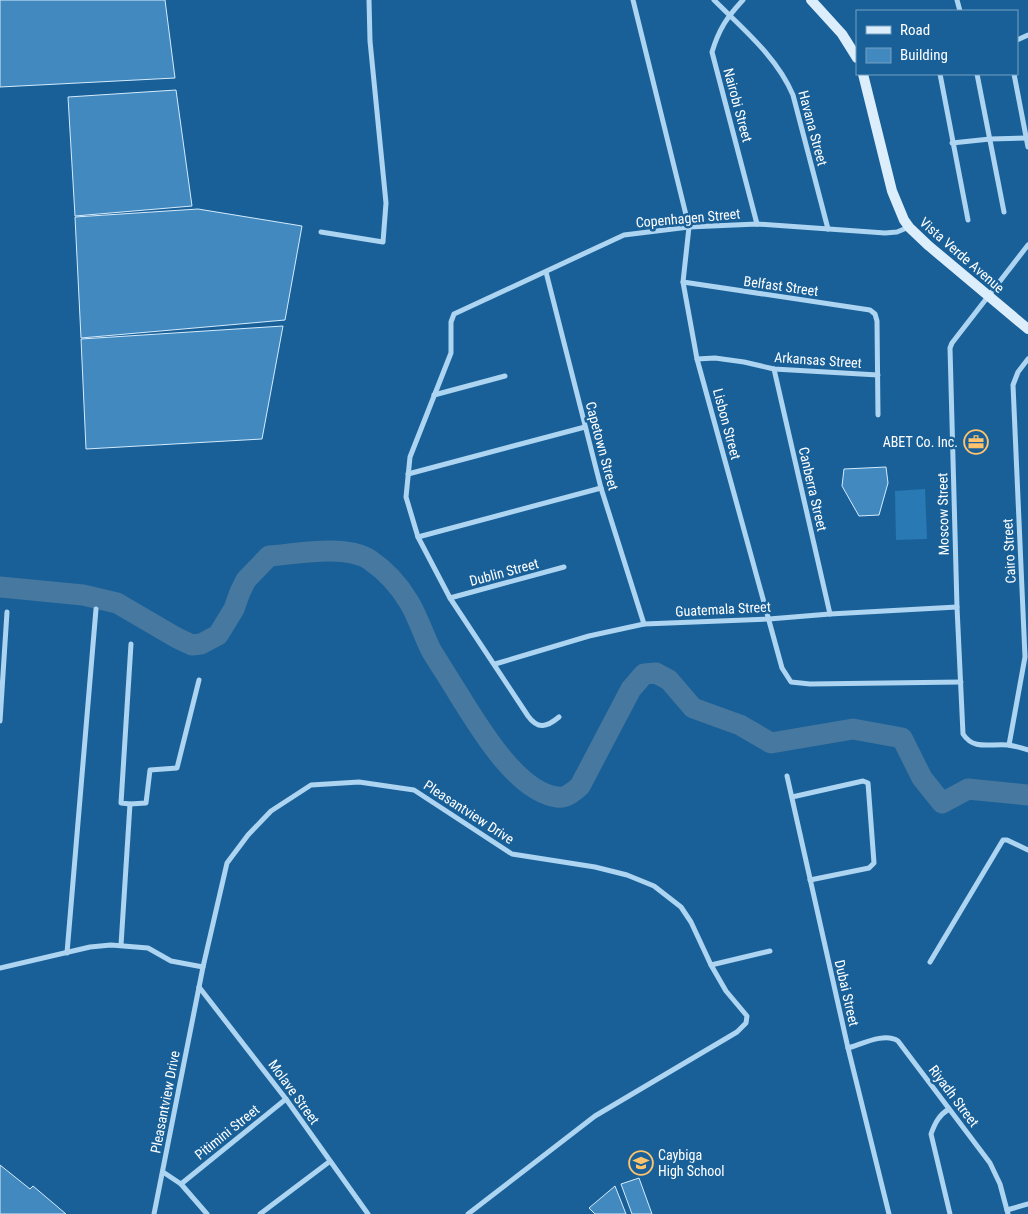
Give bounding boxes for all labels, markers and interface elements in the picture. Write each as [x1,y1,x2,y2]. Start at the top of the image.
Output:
legend [856,10,1018,75]
text: Road [900,21,930,39]
text: Building [900,46,948,64]
street label: Nairobi Street [720,66,756,144]
street label: Havana Street [795,89,831,167]
street label: Copenhagen Street [635,205,741,231]
street label: Vista Verde Avenue [916,214,1008,296]
street label: Belfast Street [743,273,819,299]
street label: Arkansas Street [774,349,862,371]
street label: Lisbon Street [710,387,744,461]
street label: Capetown Street [582,400,622,492]
office icon: ABET Co. Inc. [963,429,989,455]
place label: ABET Co. Inc. [883,434,958,450]
street label: Canberra Street [796,445,830,533]
street label: Moscow Street [934,473,952,555]
street label: Cairo Street [999,518,1019,584]
street label: Dublin Street [468,555,540,589]
street label: Guatemala Street [675,599,771,619]
street label: Pleasantview Drive [421,777,517,847]
street label: Dubai Street [832,958,862,1028]
street label: Pleasantview Drive [147,1049,183,1155]
street label: Molave Street [265,1057,323,1127]
street label: Riyadh Street [926,1062,982,1130]
street label: Pitimini Street [192,1101,262,1163]
place label: Caybiga High School [658,1147,725,1179]
school or university icon: Caybiga High School [628,1150,654,1176]

